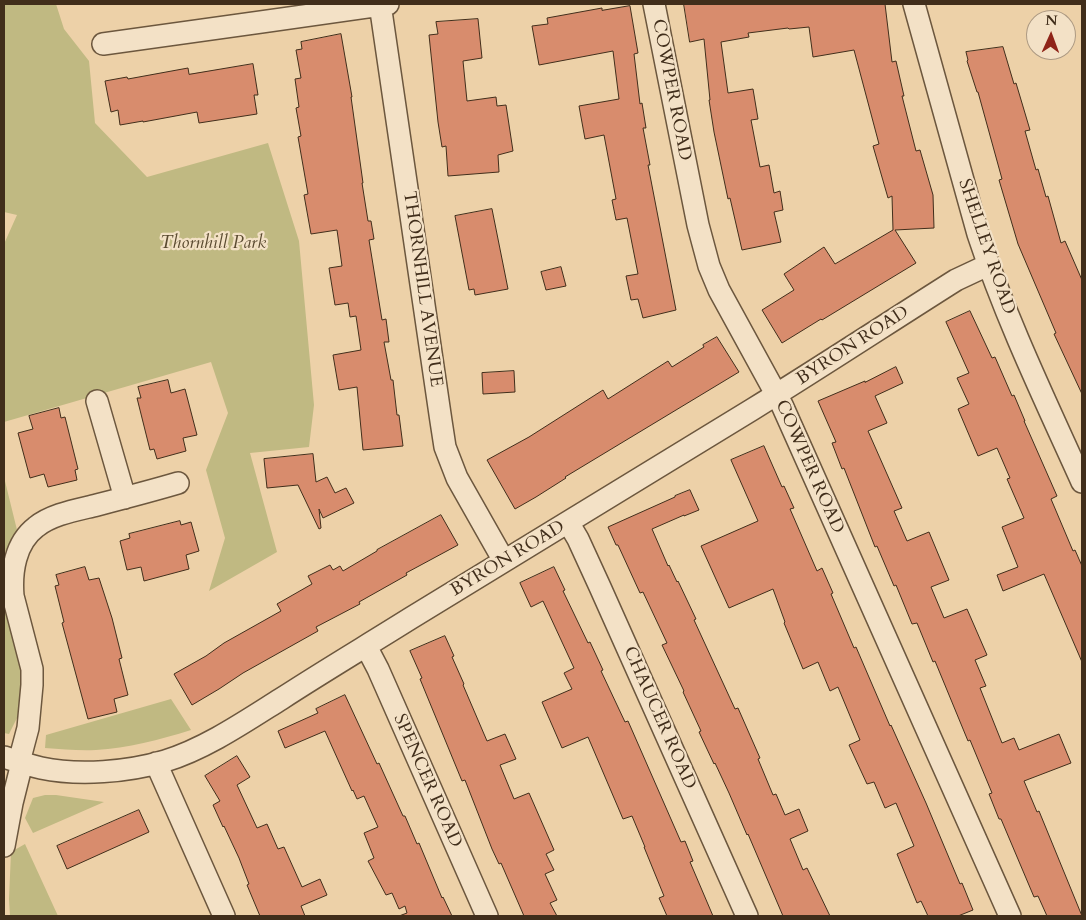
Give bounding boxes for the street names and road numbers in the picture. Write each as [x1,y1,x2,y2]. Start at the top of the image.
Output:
street label: COWPER ROAD [647,17,695,163]
street label: SHELLEY ROAD [953,176,1019,318]
street label: THORNHILL AVENUE [398,190,446,388]
street label: BYRON ROAD [793,302,913,390]
street label: COWPER ROAD [770,397,848,537]
street label: BYRON ROAD [447,516,569,602]
street label: CHAUCER ROAD [618,643,700,793]
street label: SPENCER ROAD [388,711,466,851]

